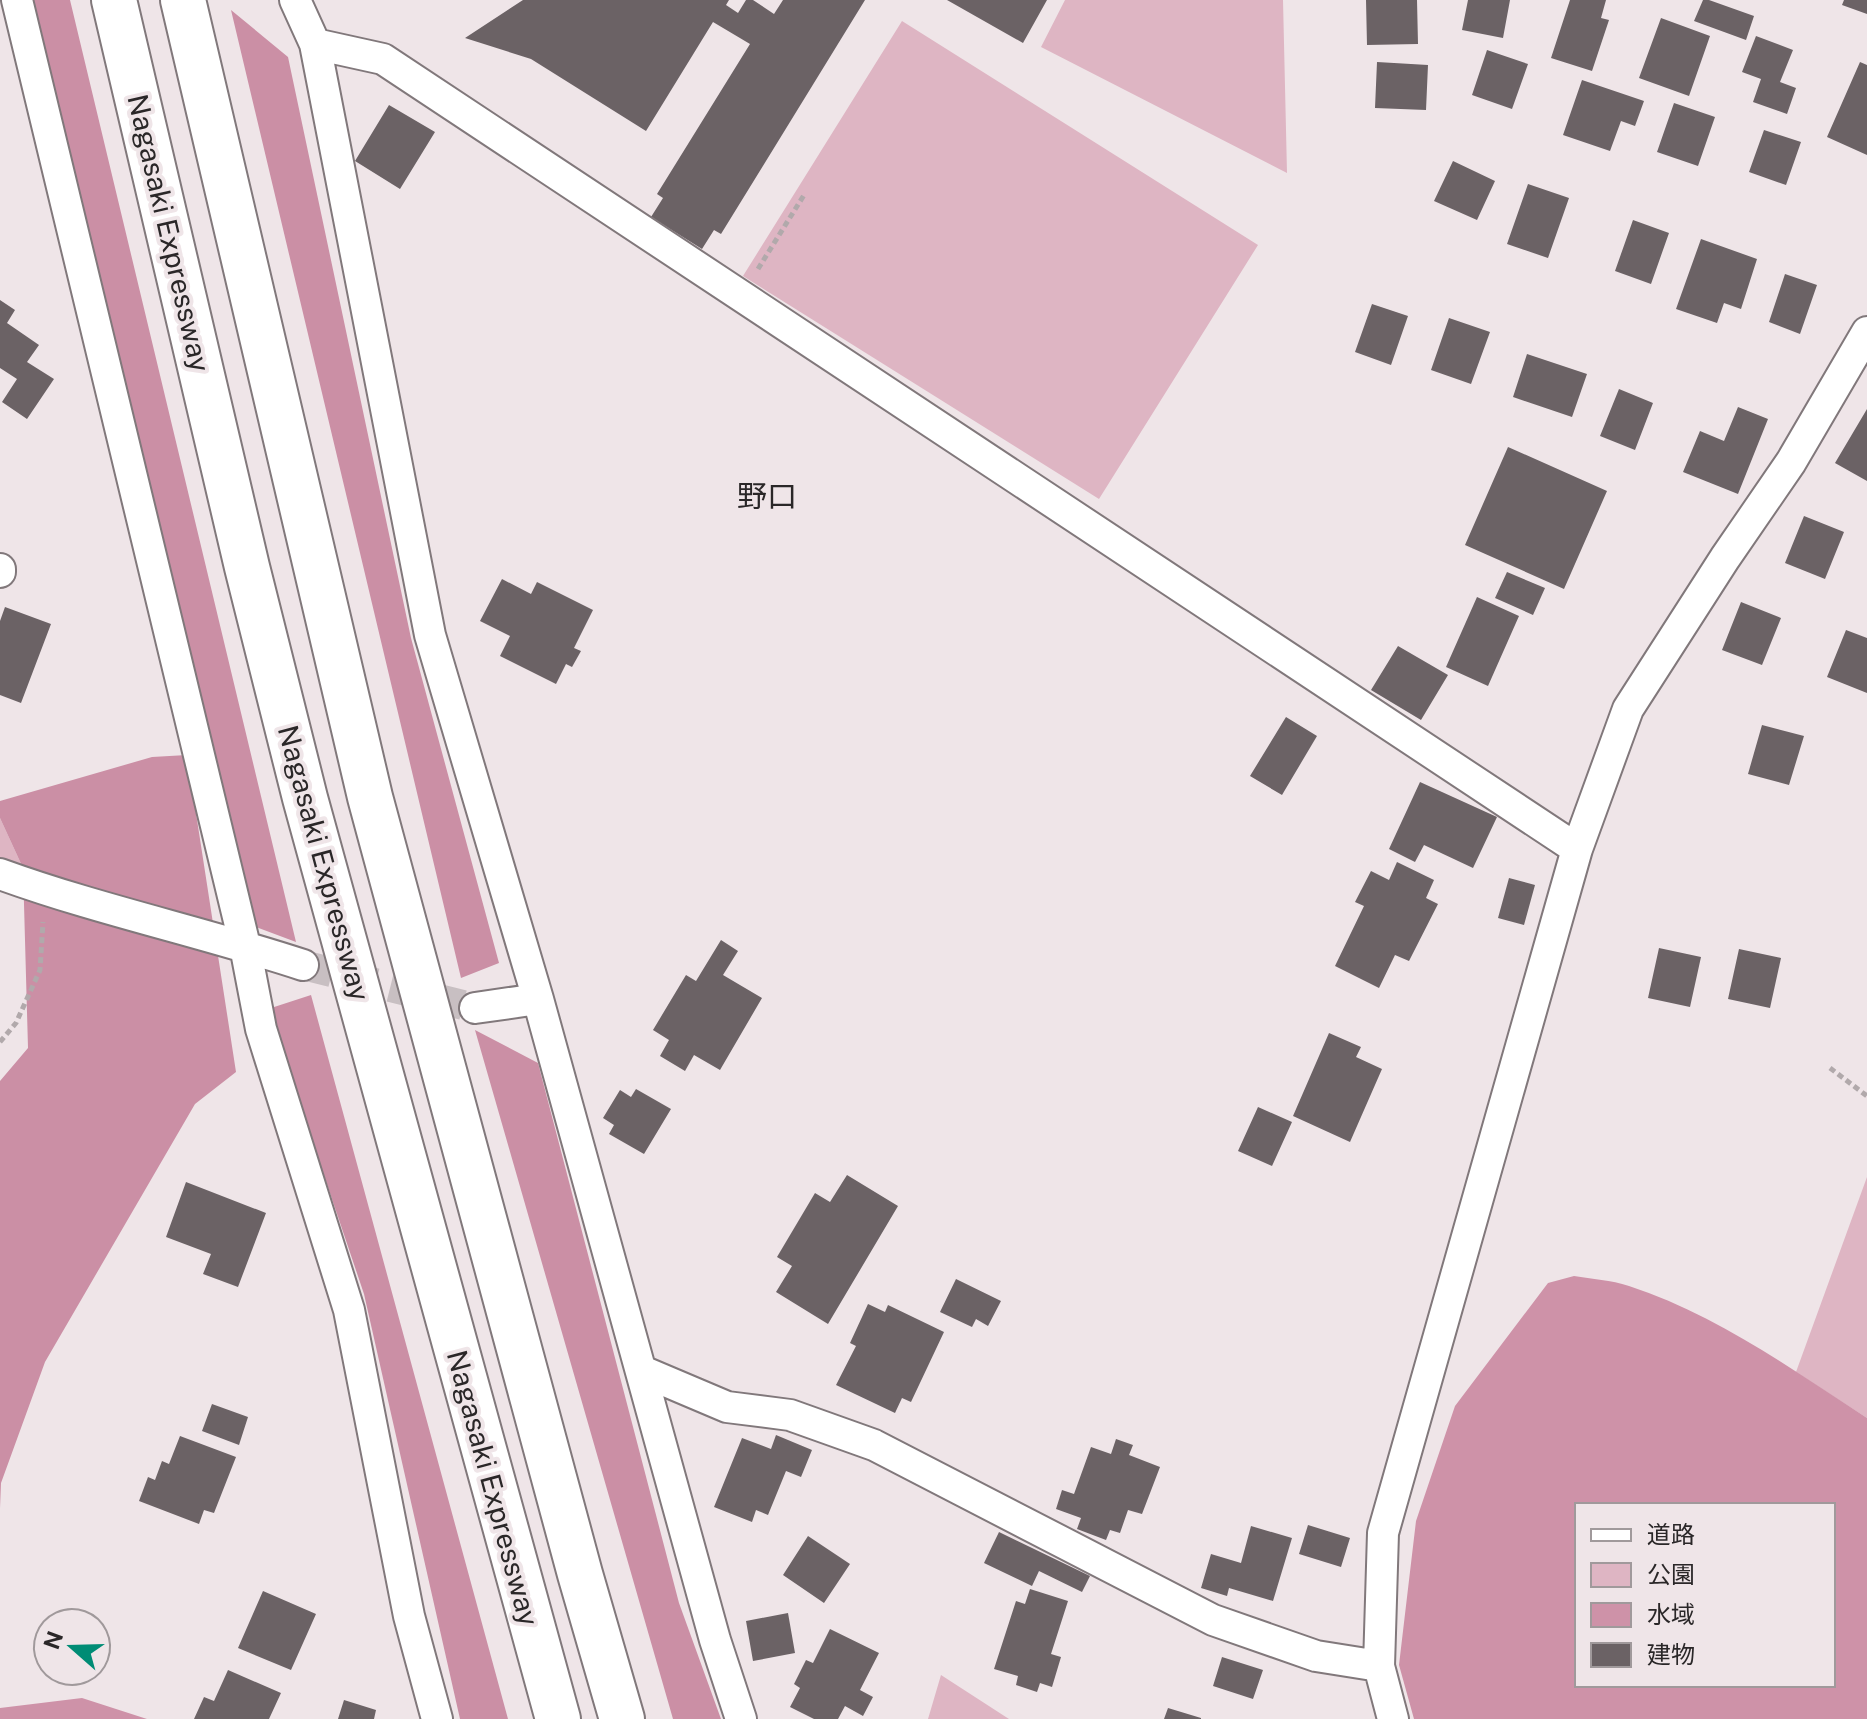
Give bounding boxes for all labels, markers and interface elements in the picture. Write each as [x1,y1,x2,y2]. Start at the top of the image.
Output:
street label: Nagasaki Expressway [121,91,217,375]
district label: 野口 [737,478,797,514]
street label: Nagasaki Expressway [272,722,377,1004]
street label: Nagasaki Expressway [441,1347,546,1629]
legend [1575,1503,1835,1687]
text: 道路 [1647,1520,1695,1548]
text: 公園 [1647,1560,1695,1588]
text: 水域 [1647,1600,1695,1628]
north arrow [32,1607,112,1687]
text: N [38,1628,68,1653]
text: 建物 [1647,1640,1695,1668]

